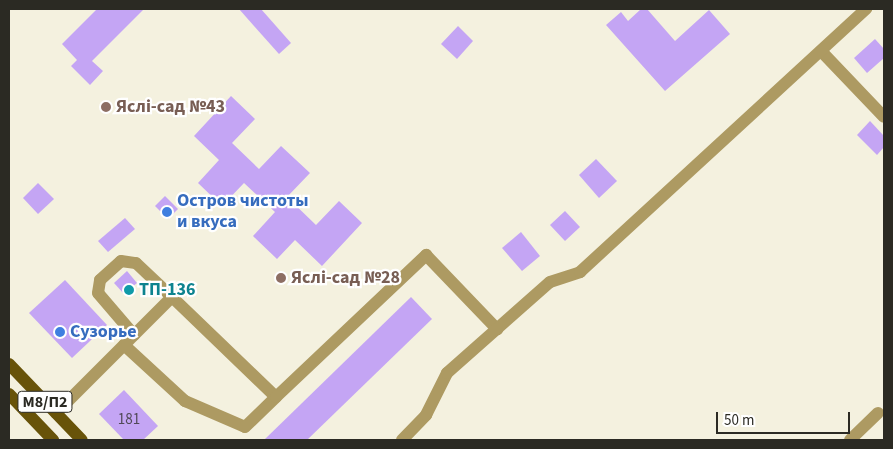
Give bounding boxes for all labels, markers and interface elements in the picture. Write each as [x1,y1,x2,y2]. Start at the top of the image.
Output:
place label: Яслі-сад №43 [116,96,225,118]
marker: Яслі-сад №43 [100,101,112,113]
place label: Остров чистоты и вкуса [177,191,309,233]
marker: Остров чистоты и вкуса [161,206,173,218]
place label: Яслі-сад №28 [291,267,400,289]
marker: Яслі-сад №28 [275,272,287,284]
place label: ТП-136 [139,279,195,301]
marker: ТП-136 [123,284,135,296]
place label: Сузорье [70,321,137,343]
marker: Сузорье [54,326,66,338]
road number: М8/П2 [16,388,74,416]
scale bar [718,402,852,434]
text: 50 m [724,410,754,431]
house number: 181 [118,411,140,429]

